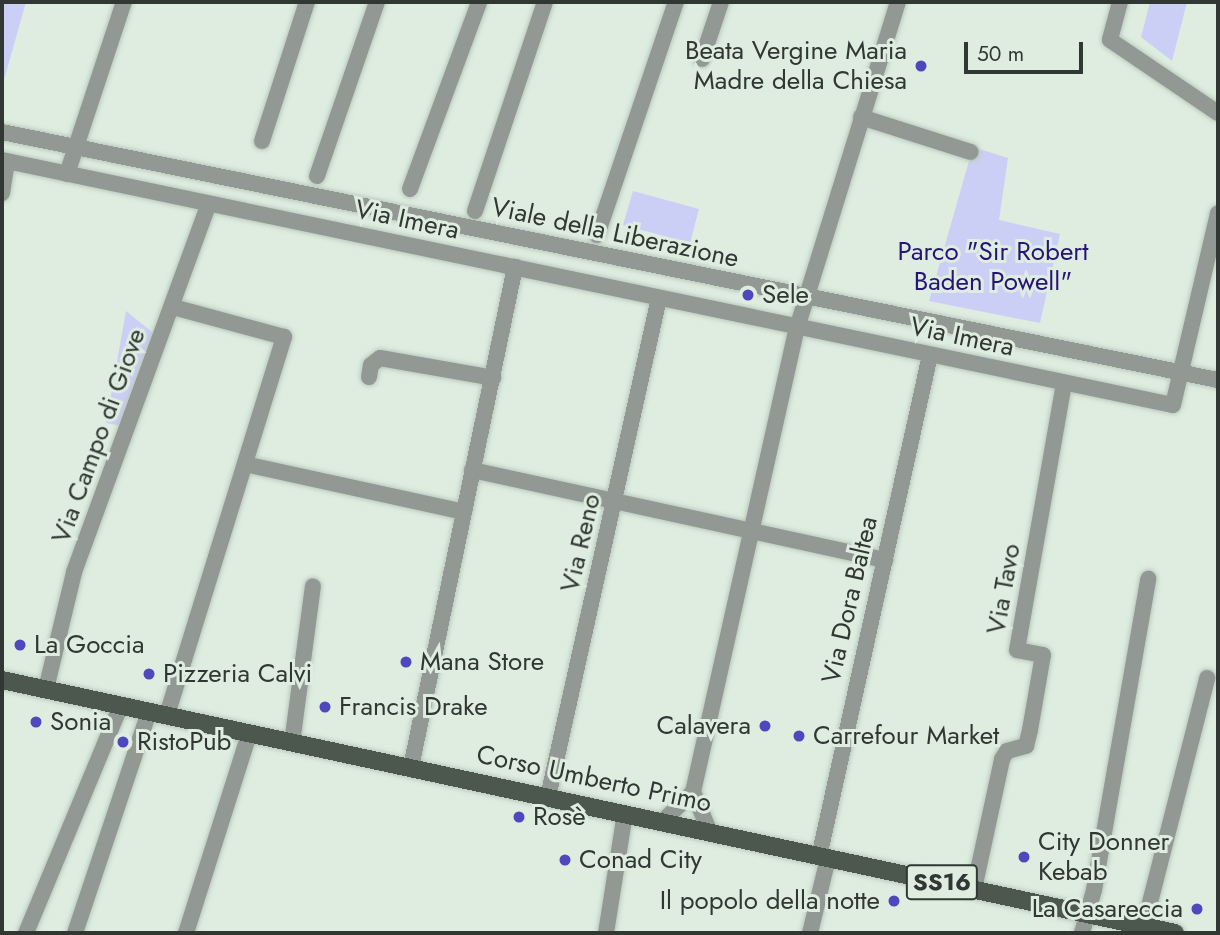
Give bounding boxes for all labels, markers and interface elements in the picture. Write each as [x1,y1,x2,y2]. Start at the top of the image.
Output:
scale bar [968,28,1087,72]
place label: Beata Vergine Maria Madre della Chiesa [685,35,907,96]
text: 50 m [977,39,1024,69]
marker: Beata Vergine Maria Madre della Chiesa [913,58,929,74]
street label: Viale della Liberazione [488,192,742,274]
street label: Via Imera [352,194,462,246]
park label: Parco "Sir Robert Baden Powell" [898,236,1088,298]
place label: Sele [762,279,809,311]
marker: Sele [740,287,756,303]
street label: Via Imera [907,311,1017,363]
street label: Via Campo di Giove [46,324,152,548]
street label: Via Reno [555,491,607,595]
street label: Via Dora Baltea [816,513,884,687]
street label: Via Tavo [981,541,1027,637]
place label: La Goccia [34,629,144,661]
marker: La Goccia [12,637,28,653]
place label: Mana Store [420,646,544,678]
marker: Mana Store [398,654,414,670]
place label: Pizzeria Calvi [163,658,312,690]
marker: Pizzeria Calvi [141,666,157,682]
place label: Francis Drake [339,691,488,723]
marker: Francis Drake [317,699,333,715]
place label: Sonia [50,706,111,738]
place label: Calavera [656,710,751,742]
marker: Sonia [28,714,44,730]
marker: Calavera [757,718,773,734]
place label: Carrefour Market [813,720,999,752]
place label: RistoPub [137,726,231,758]
marker: Carrefour Market [791,728,807,744]
marker: RistoPub [115,734,131,750]
street label: Corso Umberto Primo [474,739,714,819]
place label: Rosè [533,801,586,833]
marker: Rosè [511,809,527,825]
place label: City Donner Kebab [1038,826,1170,888]
place label: Conad City [579,844,702,876]
marker: City Donner Kebab [1016,849,1032,865]
marker: Conad City [557,852,573,868]
road number: SS16 [905,862,979,902]
place label: Il popolo della notte [660,885,880,917]
marker: Il popolo della notte [886,893,902,909]
place label: La Casareccia [1032,893,1183,925]
marker: La Casareccia [1189,901,1205,917]

